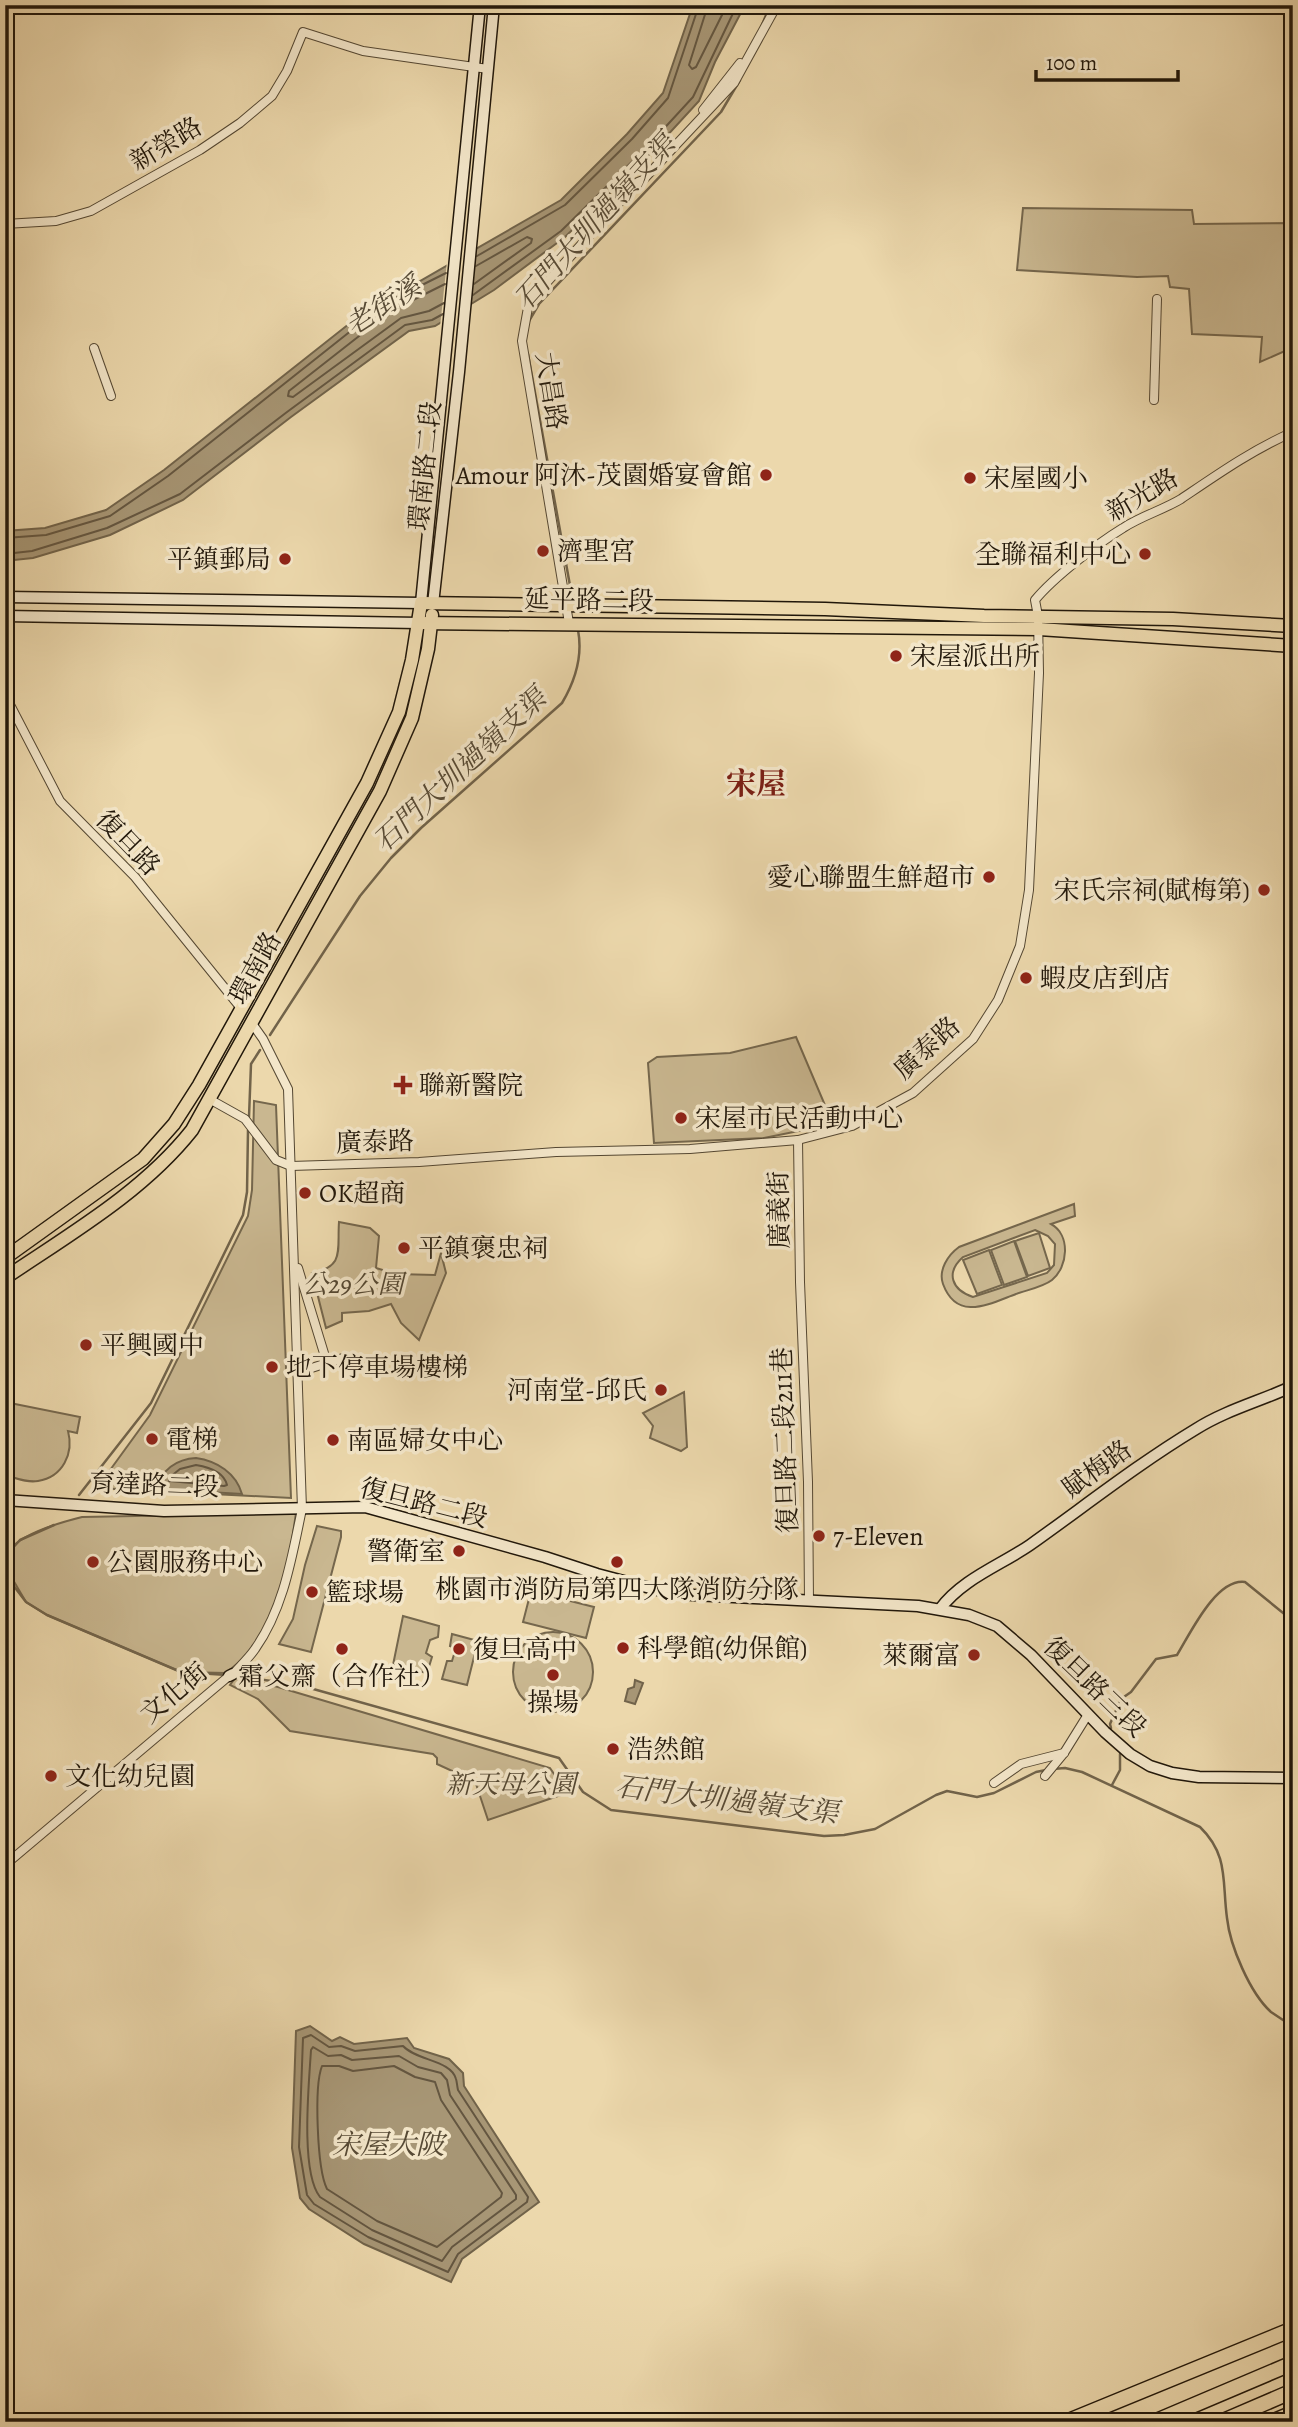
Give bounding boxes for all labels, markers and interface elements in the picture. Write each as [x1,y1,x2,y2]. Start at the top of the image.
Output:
scale bar [1036,38,1177,82]
text: 100 m [1046,49,1097,77]
street label: 新榮路 [124,109,208,179]
water label: 石門大圳過嶺支渠 [506,123,687,318]
water label: 老街溪 [337,266,431,345]
street label: 大昌路 [528,350,574,432]
street label: 環南路二段 [401,400,449,532]
place label: Amour 阿沐-茂園婚宴會館 [455,458,752,493]
street label: 新光路 [1099,460,1185,530]
place label: 宋屋國小 [984,461,1088,496]
marker: Amour 阿沐-茂園婚宴會館 [758,467,774,483]
marker: 宋屋國小 [962,470,978,486]
place label: 濟聖宮 [557,534,635,569]
place label: 全聯福利中心 [975,537,1131,572]
place label: 平鎮郵局 [167,542,271,577]
marker: 濟聖宮 [535,543,551,559]
marker: 全聯福利中心 [1137,546,1153,562]
marker: 平鎮郵局 [277,551,293,567]
street label: 延平路二段 [524,581,654,619]
place label: 宋屋派出所 [910,639,1040,674]
marker: 宋屋派出所 [888,648,904,664]
water label: 石門大圳過嶺支渠 [365,677,558,860]
district label: 宋屋 [726,764,786,804]
street label: 復旦路 [88,803,168,883]
place label: 愛心聯盟生鮮超市 [767,860,975,895]
marker: 愛心聯盟生鮮超市 [981,869,997,885]
place label: 宋氏宗祠(賦梅第) [1054,873,1250,908]
marker: 宋氏宗祠(賦梅第) [1256,882,1272,898]
street label: 環南路 [221,925,289,1011]
place label: 蝦皮店到店 [1040,961,1170,996]
marker: 蝦皮店到店 [1018,970,1034,986]
street label: 廣泰路 [886,1009,968,1087]
place label: 聯新醫院 [419,1068,523,1103]
marker: 聯新醫院 [393,1075,413,1095]
place label: 宋屋市民活動中心 [695,1101,903,1136]
marker: 宋屋市民活動中心 [673,1110,689,1126]
street label: 廣泰路 [335,1123,415,1161]
street label: 廣義街 [761,1171,797,1249]
place label: OK超商 [319,1176,405,1211]
marker: OK超商 [297,1185,313,1201]
place label: 平鎮褒忠祠 [418,1231,548,1266]
marker: 平鎮褒忠祠 [396,1240,412,1256]
park label: 公29公園 [302,1267,408,1302]
place label: 平興國中 [100,1328,204,1363]
marker: 平興國中 [78,1337,94,1353]
street label: 復旦路二段211巷 [764,1346,806,1534]
place label: 地下停車場樓梯 [286,1350,468,1385]
marker: 地下停車場樓梯 [264,1359,280,1375]
place label: 河南堂-邱氏 [507,1373,647,1408]
marker: 河南堂-邱氏 [653,1382,669,1398]
place label: 電梯 [166,1422,218,1457]
place label: 南區婦女中心 [347,1423,503,1458]
marker: 電梯 [144,1431,160,1447]
marker: 南區婦女中心 [325,1432,341,1448]
street label: 賦梅路 [1055,1432,1139,1506]
street label: 育達路二段 [88,1465,220,1505]
street label: 復旦路二段 [357,1470,491,1536]
place label: 7-Eleven [833,1519,923,1554]
marker: 7-Eleven [811,1528,827,1544]
place label: 警衛室 [367,1534,445,1569]
marker: 警衛室 [451,1543,467,1559]
place label: 公園服務中心 [107,1545,263,1580]
marker: 公園服務中心 [85,1554,101,1570]
marker: 桃園市消防局第四大隊消防分隊 [609,1554,625,1570]
place label: 桃園市消防局第四大隊消防分隊 [435,1572,799,1607]
place label: 籃球場 [326,1575,404,1610]
marker: 籃球場 [304,1584,320,1600]
street label: 復旦路三段 [1036,1629,1154,1745]
place label: 科學館(幼保館) [637,1631,807,1666]
place label: 復旦高中 [473,1632,577,1667]
place label: 萊爾富 [882,1638,960,1673]
marker: 科學館(幼保館) [615,1640,631,1656]
marker: 霜父齋（合作社） [334,1641,350,1657]
marker: 復旦高中 [451,1641,467,1657]
marker: 萊爾富 [966,1647,982,1663]
street label: 文化街 [133,1655,215,1731]
place label: 霜父齋（合作社） [238,1659,446,1694]
marker: 操場 [545,1667,561,1683]
place label: 操場 [527,1685,579,1720]
place label: 浩然館 [627,1732,705,1767]
marker: 浩然館 [605,1741,621,1757]
place label: 文化幼兒園 [65,1759,195,1794]
park label: 新天母公園 [446,1767,580,1802]
water label: 石門大圳過嶺支渠 [614,1767,844,1833]
marker: 文化幼兒園 [43,1768,59,1784]
water label: 宋屋大陂 [332,2126,448,2164]

